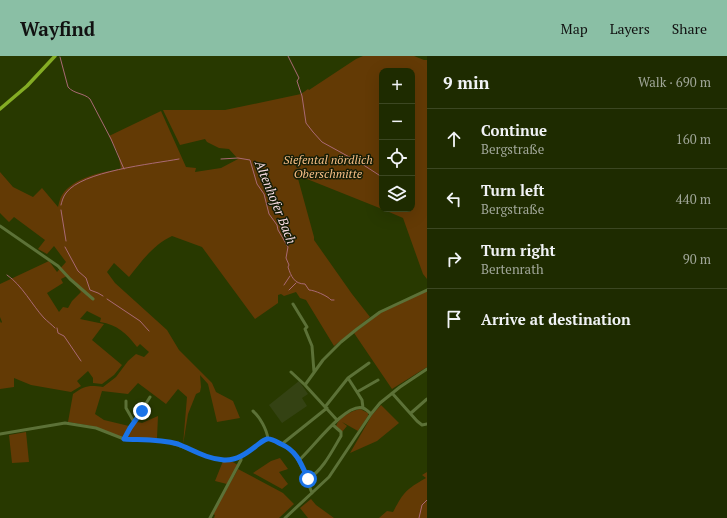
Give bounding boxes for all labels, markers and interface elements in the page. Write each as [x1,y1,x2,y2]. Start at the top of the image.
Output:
text: Wayfind [20,16,95,41]
text: Map [561,19,588,38]
text: Layers [610,19,650,38]
text: Share [672,19,707,38]
map controls [379,68,415,212]
button: + [379,68,415,104]
text: 9 min [443,71,490,94]
text: Walk · 690 m [638,73,711,91]
button: − [379,104,415,140]
text: Continue [481,120,547,140]
icon: ahead [443,128,465,150]
text: 160 m [676,130,711,148]
button: locate [379,140,415,176]
text: Bergstraße [481,140,544,158]
park label: Siefental nördlich Oberschmitte [283,152,373,181]
water label: Altenhofer Bach [251,156,301,247]
button: layers [379,176,415,212]
text: Turn left [481,180,545,200]
icon: left [443,188,465,210]
text: 440 m [676,190,711,208]
text: Bergstraße [481,200,544,218]
text: Turn right [481,240,556,260]
icon: right [443,248,465,270]
text: 90 m [683,250,711,268]
text: Bertenrath [481,260,544,278]
icon: arrive [443,308,465,330]
text: Arrive at destination [481,309,631,329]
route end [133,402,151,420]
route start [299,470,317,488]

